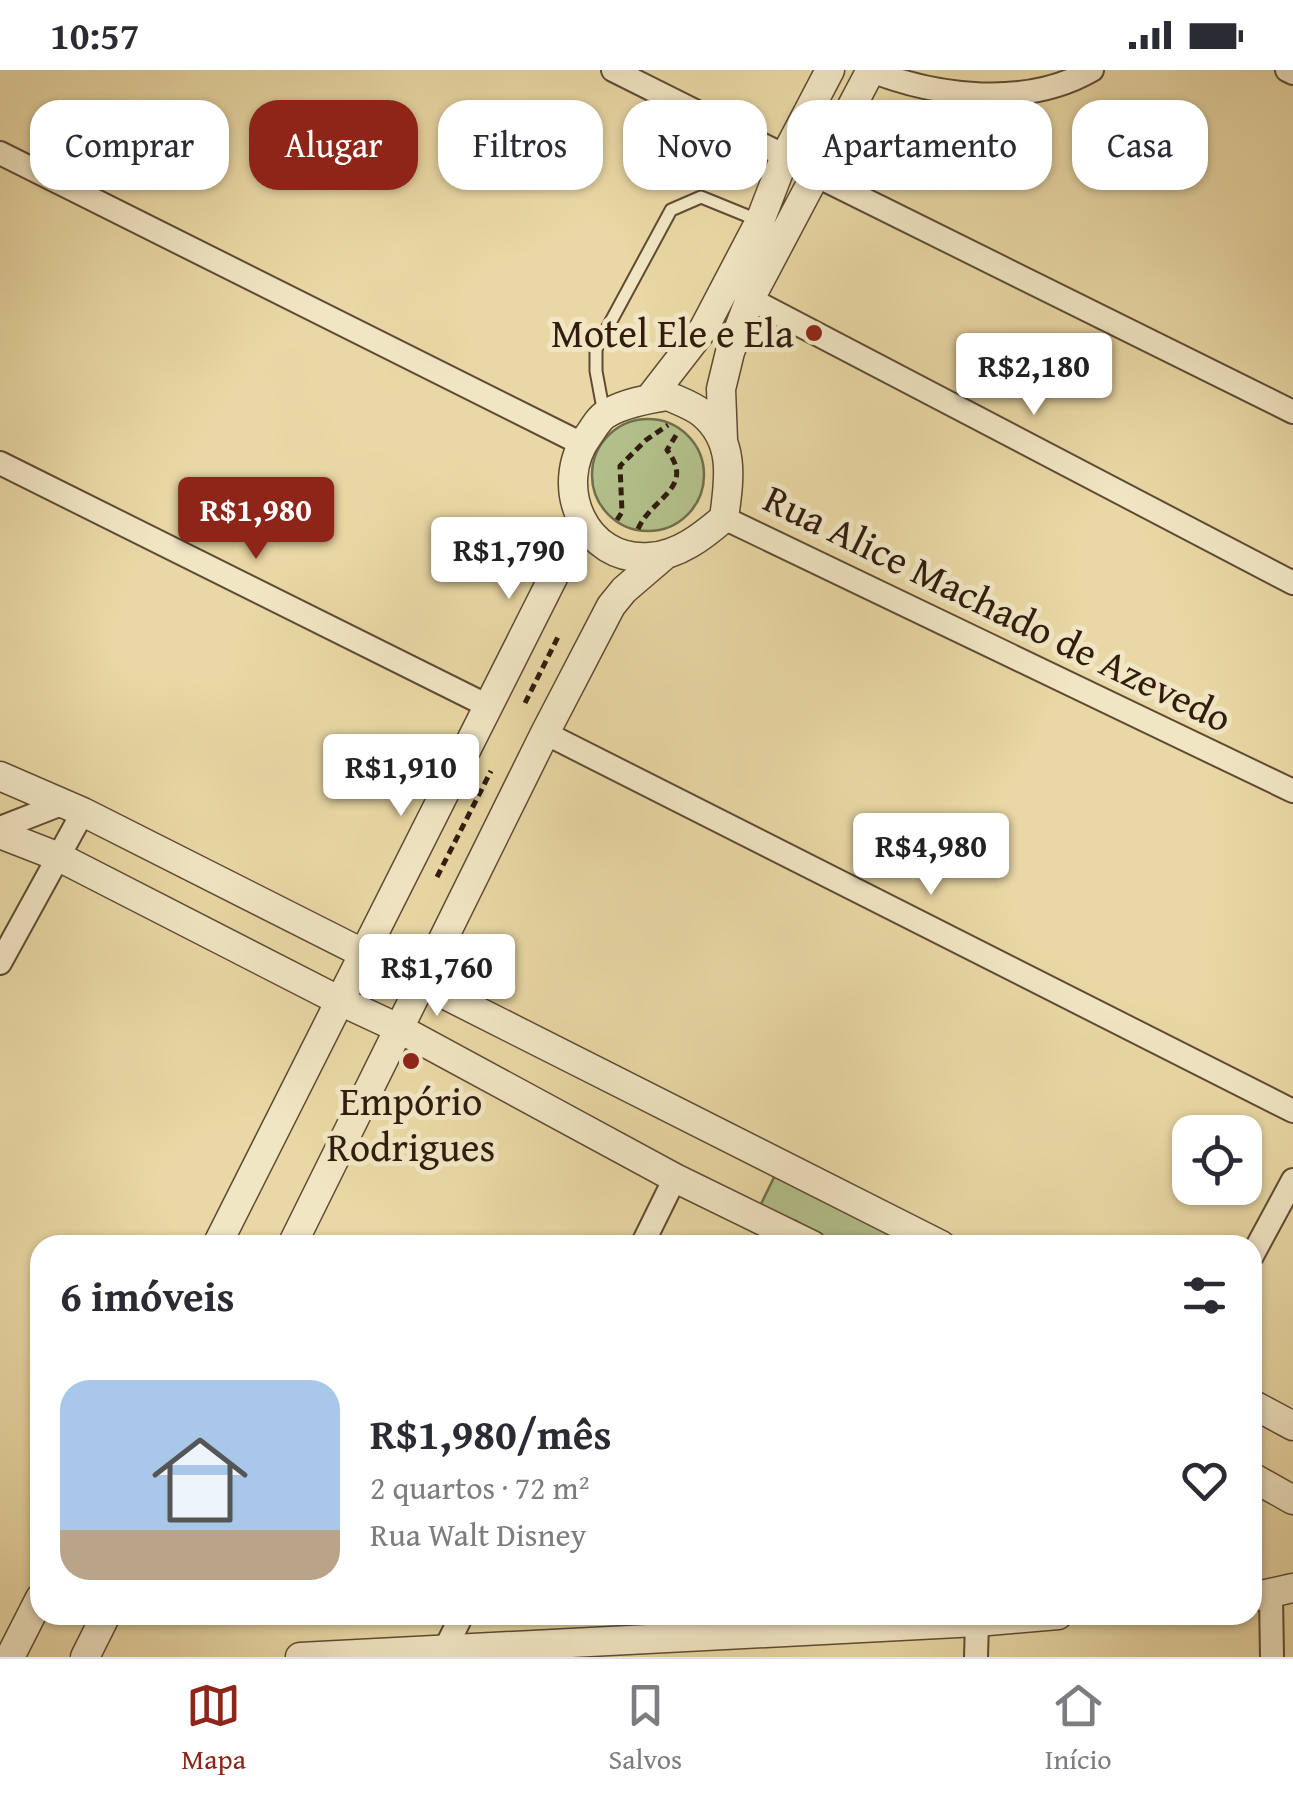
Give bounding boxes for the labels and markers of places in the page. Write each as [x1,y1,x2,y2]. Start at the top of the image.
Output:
place label: Motel Ele e Ela [551,303,794,362]
marker: Motel Ele e Ela [803,322,825,344]
pin: R$2,180 [942,333,1126,418]
pin: R$1,980 [164,477,348,562]
pin: R$1,790 [417,517,601,602]
pin: R$1,910 [309,734,493,819]
pin: R$4,980 [839,813,1023,898]
pin: R$1,760 [345,934,529,1019]
marker: Empório Rodrigues [400,1050,422,1072]
place label: Empório Rodrigues [327,1071,495,1176]

